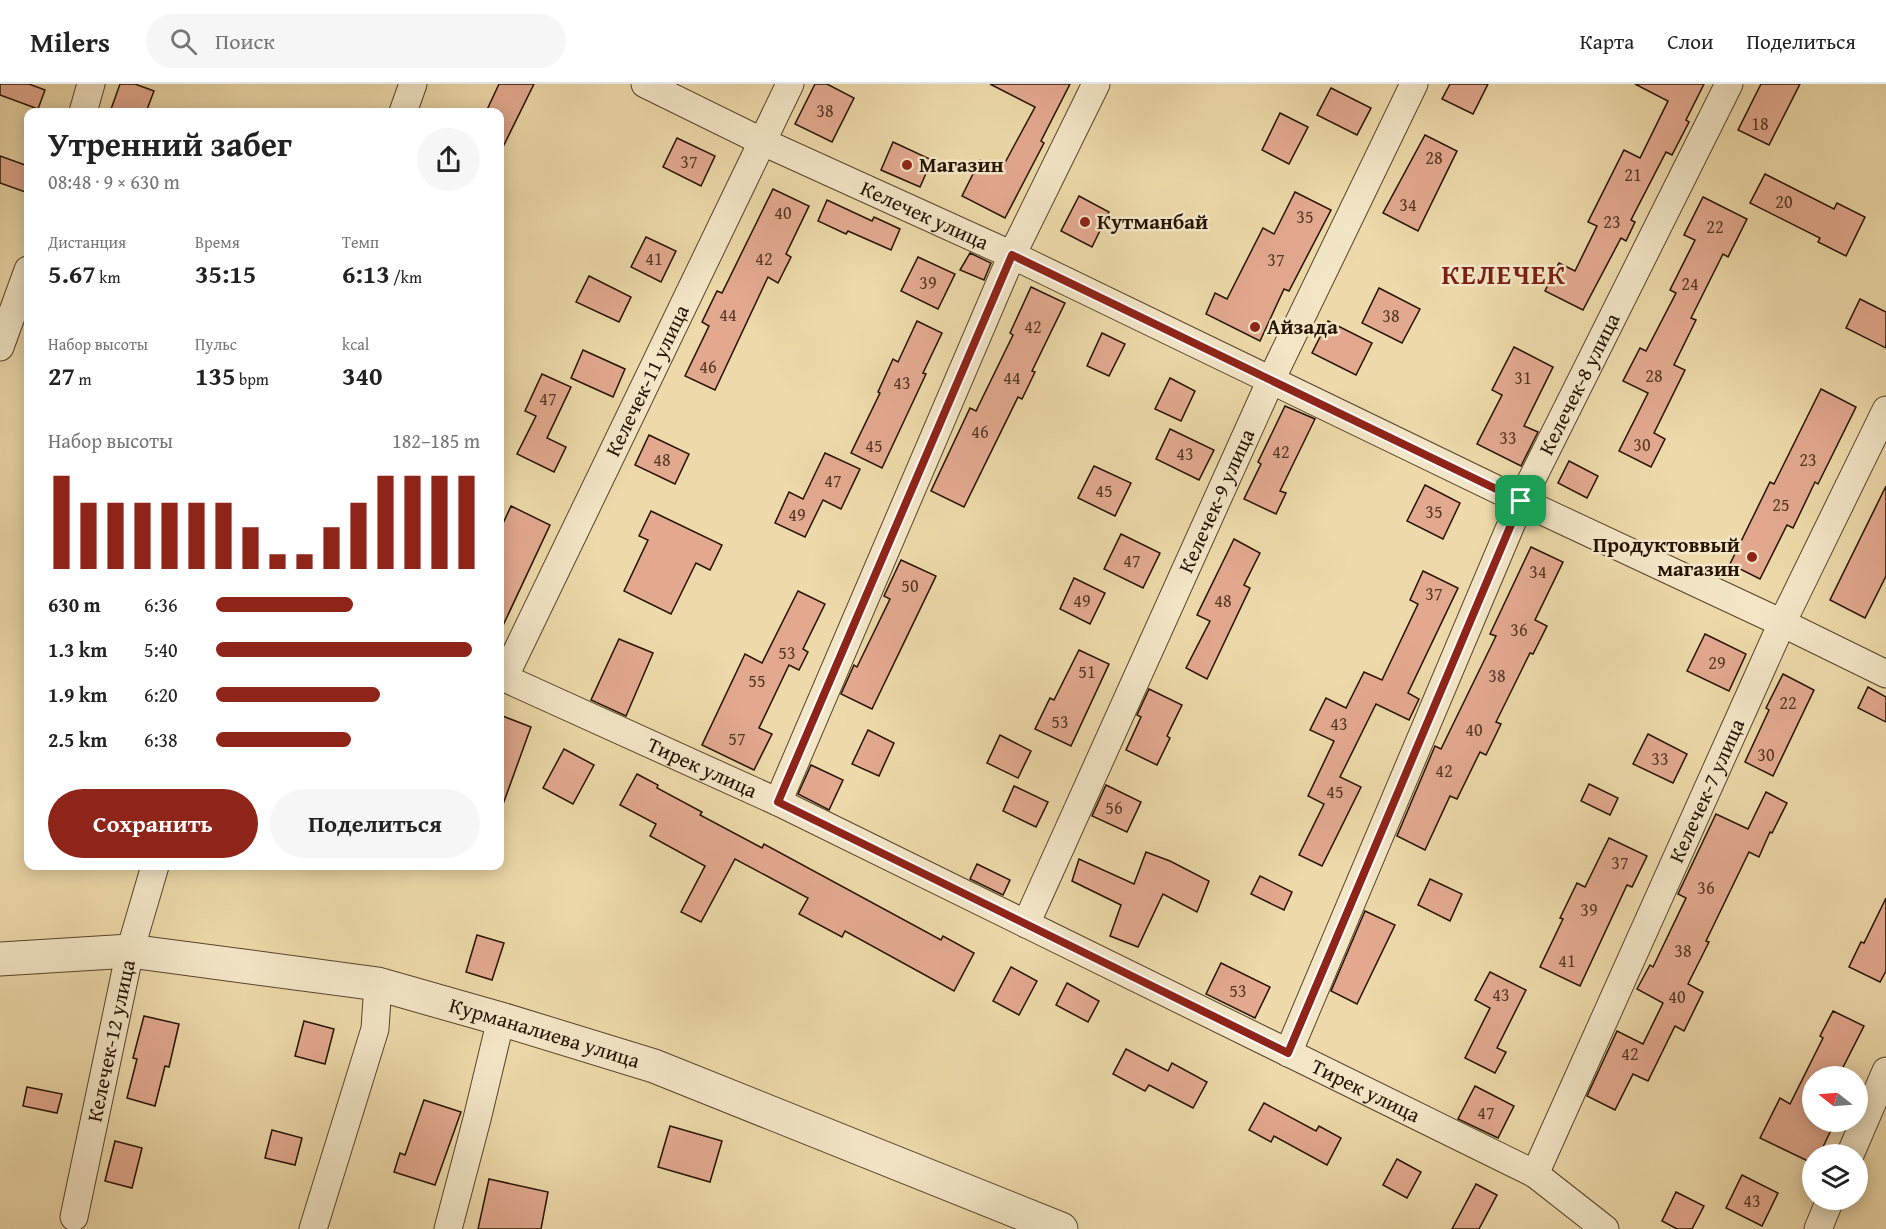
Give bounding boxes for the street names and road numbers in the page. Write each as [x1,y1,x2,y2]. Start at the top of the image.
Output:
street label: Келечек улица [856,172,994,257]
street label: Келечек-11 улица [597,299,696,462]
street label: Келечек-8 улица [1530,307,1627,460]
street label: Келечек-9 улица [1170,424,1262,578]
street label: Келечек-7 улица [1661,713,1752,868]
street label: Тирек улица [642,729,762,806]
street label: Келечек-12 улица [78,957,143,1125]
street label: Курманалиева улица [446,989,644,1076]
street label: Тирек улица [1306,1050,1426,1130]

